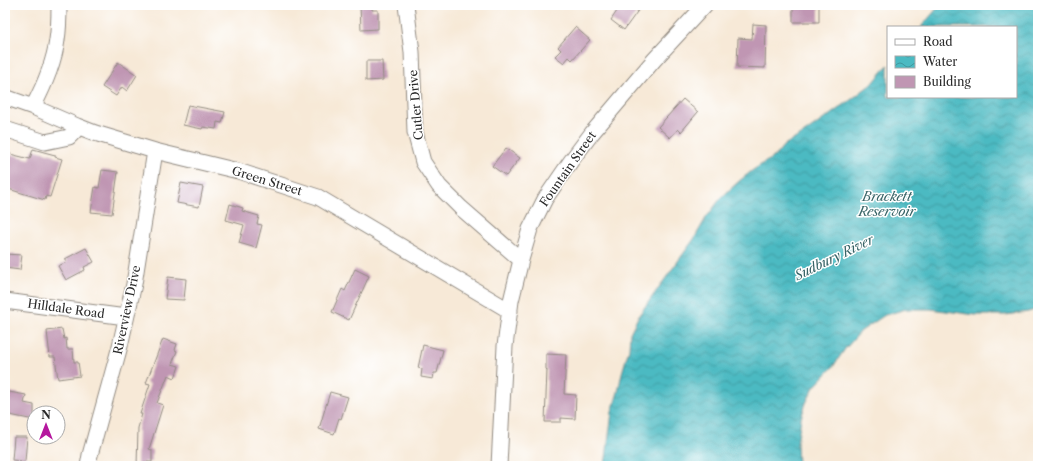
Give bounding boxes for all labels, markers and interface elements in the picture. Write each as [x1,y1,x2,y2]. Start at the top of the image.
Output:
legend [887,26,1017,98]
text: Road [923,34,953,49]
text: Water [922,54,957,69]
street label: Cutler Drive [405,69,426,141]
text: Building [923,74,971,89]
street label: Fountain Street [536,128,600,209]
street label: Green Street [230,163,305,199]
water label: Brackett Reservoir [857,188,917,219]
water label: Sudbury River [791,230,877,284]
street label: Riverview Drive [110,264,143,356]
street label: Hilldale Road [26,296,106,321]
north arrow [26,405,66,445]
text: N [41,408,51,422]

